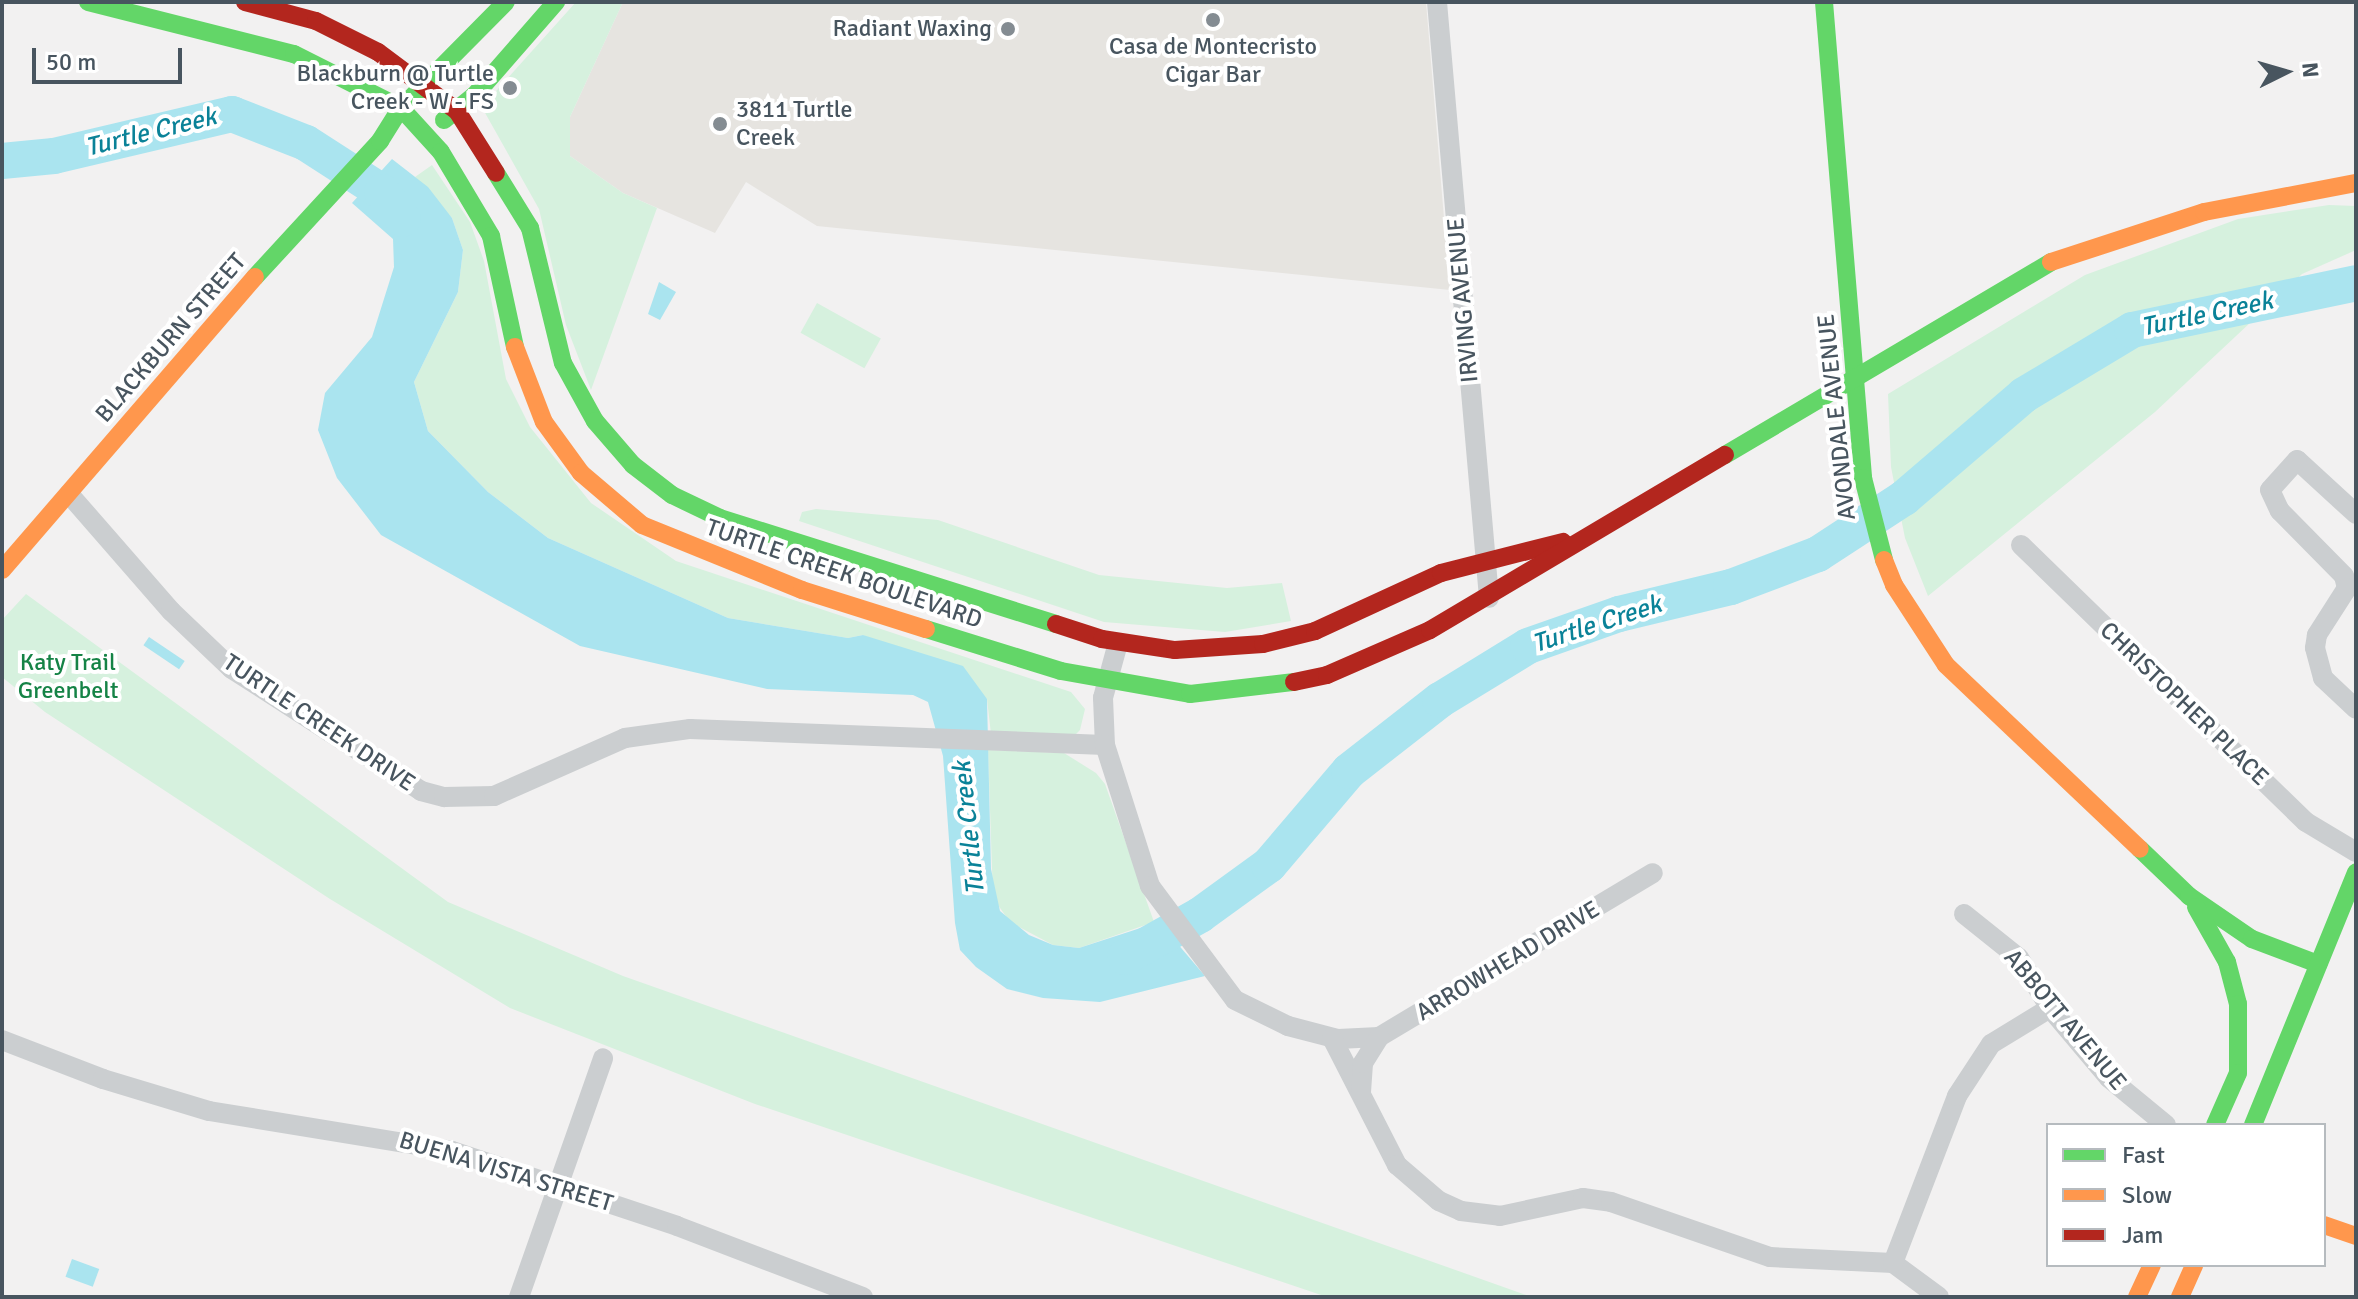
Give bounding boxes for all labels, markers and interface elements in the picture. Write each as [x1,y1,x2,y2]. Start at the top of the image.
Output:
marker: Casa de Montecristo Cigar Bar [1204,11,1222,29]
place label: Radiant Waxing [833,15,992,43]
marker: Radiant Waxing [999,20,1017,38]
scale bar [36,32,186,82]
north arrow [2246,32,2326,112]
place label: Casa de Montecristo Cigar Bar [1109,33,1317,89]
text: 50 m [46,47,96,77]
place label: Blackburn @ Turtle Creek - W - FS [296,60,494,116]
text: N [2296,61,2325,79]
marker: Blackburn @ Turtle Creek - W - FS [501,79,519,97]
place label: 3811 Turtle Creek [736,96,853,152]
water label: Turtle Creek [82,102,220,164]
marker: 3811 Turtle Creek [711,115,729,133]
street label: IRVING AVENUE [1441,216,1485,384]
street label: BLACKBURN STREET [90,248,252,428]
water label: Turtle Creek [2138,286,2276,344]
street label: AVONDALE AVENUE [1812,313,1862,521]
street label: TURTLE CREEK BOULEVARD [702,513,986,635]
water label: Turtle Creek [1528,589,1666,661]
street label: CHRISTOPHER PLACE [2094,616,2274,792]
street label: TURTLE CREEK DRIVE [218,648,420,798]
park label: Katy Trail Greenbelt [18,649,118,705]
water label: Turtle Creek [947,760,993,896]
street label: ARROWHEAD DRIVE [1411,895,1605,1027]
street label: ABBOTT AVENUE [1998,944,2132,1096]
legend [2046,1123,2326,1267]
street label: BUENA VISTA STREET [396,1126,616,1218]
text: Fast [2122,1140,2165,1170]
text: Slow [2122,1180,2172,1210]
text: Jam [2122,1220,2163,1250]

